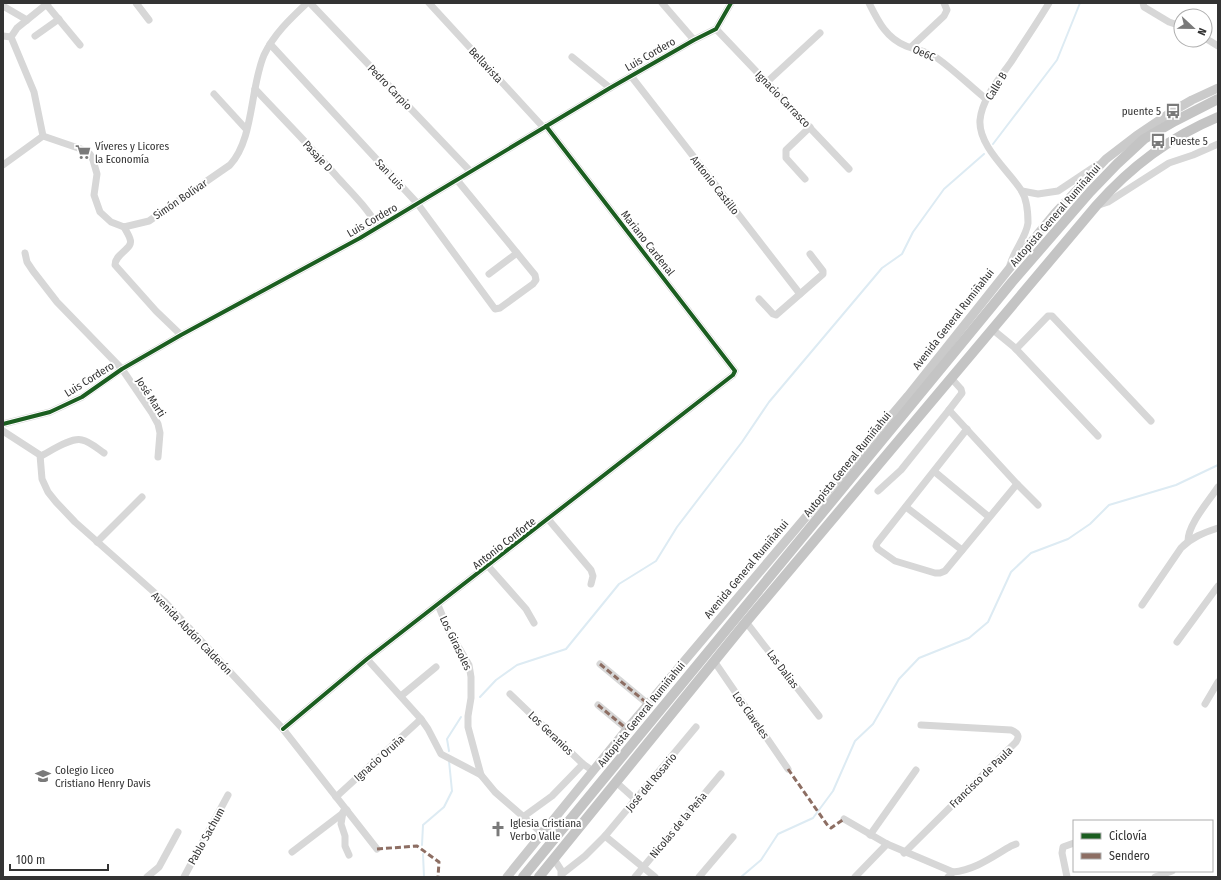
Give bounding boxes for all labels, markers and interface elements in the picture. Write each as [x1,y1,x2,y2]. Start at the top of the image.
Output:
north arrow [1173,8,1213,48]
text: N [1195,26,1209,37]
street label: Luis Cordero [623,35,678,74]
street label: Oe6C [910,43,937,64]
street label: Bellavista [466,45,505,86]
street label: Pedro Carpio [365,62,415,113]
street label: Ignacio Carrasco [752,68,813,130]
street label: Calle B [983,70,1010,103]
bus stop icon: puente 5 [1164,102,1182,120]
place label: puente 5 [1122,105,1161,118]
bus stop icon: Pueste 5 [1149,132,1167,150]
place label: Pueste 5 [1170,135,1208,148]
street label: Pasaje D [300,138,335,175]
place label: Víveres y Licores la Economía [95,140,169,166]
supermarket icon: Víveres y Licores la Economía [74,143,92,161]
street label: Antonio Castillo [688,153,742,218]
street label: San Luis [372,156,407,193]
street label: Autopista General Rumiñahui [1007,161,1104,269]
street label: Simón Bolívar [151,177,210,222]
street label: Luis Cordero [345,201,400,240]
street label: Mariano Cardenal [618,208,677,279]
street label: Avenida General Rumiñahui [910,266,997,372]
street label: Luis Cordero [62,359,117,400]
street label: José Marti [133,375,168,420]
street label: Autopista General Rumiñahui [801,409,894,519]
street label: Antonio Conforte [470,515,538,572]
street label: Avenida General Rumiñahui [701,517,791,621]
street label: Avenida Abdón Calderón [149,589,235,678]
street label: Los Girasoles [437,614,474,673]
street label: Las Dalias [764,648,801,691]
street label: Autopista General Rumiñahui [595,659,688,769]
street label: Los Claveles [730,689,772,742]
street label: Los Geranios [525,709,576,758]
street label: Ignacio Oruña [352,733,407,784]
street label: Francisco de Paula [947,744,1016,811]
street label: José del Rosario [623,750,680,814]
place label: Colegio Liceo Cristiano Henry Davis [55,764,151,790]
school or university icon: Colegio Liceo Cristiano Henry Davis [34,767,52,785]
street label: Nicolas de la Peña [647,790,710,861]
street label: Pablo Sachum [185,805,227,867]
place label: Iglesia Cristiana Verbo Valle [510,817,581,843]
church icon: Iglesia Cristiana Verbo Valle [489,820,507,838]
legend [1073,820,1213,872]
text: Ciclovía [1109,829,1147,843]
scale bar [10,846,108,872]
text: Sendero [1109,849,1150,863]
text: 100 m [16,853,45,867]

